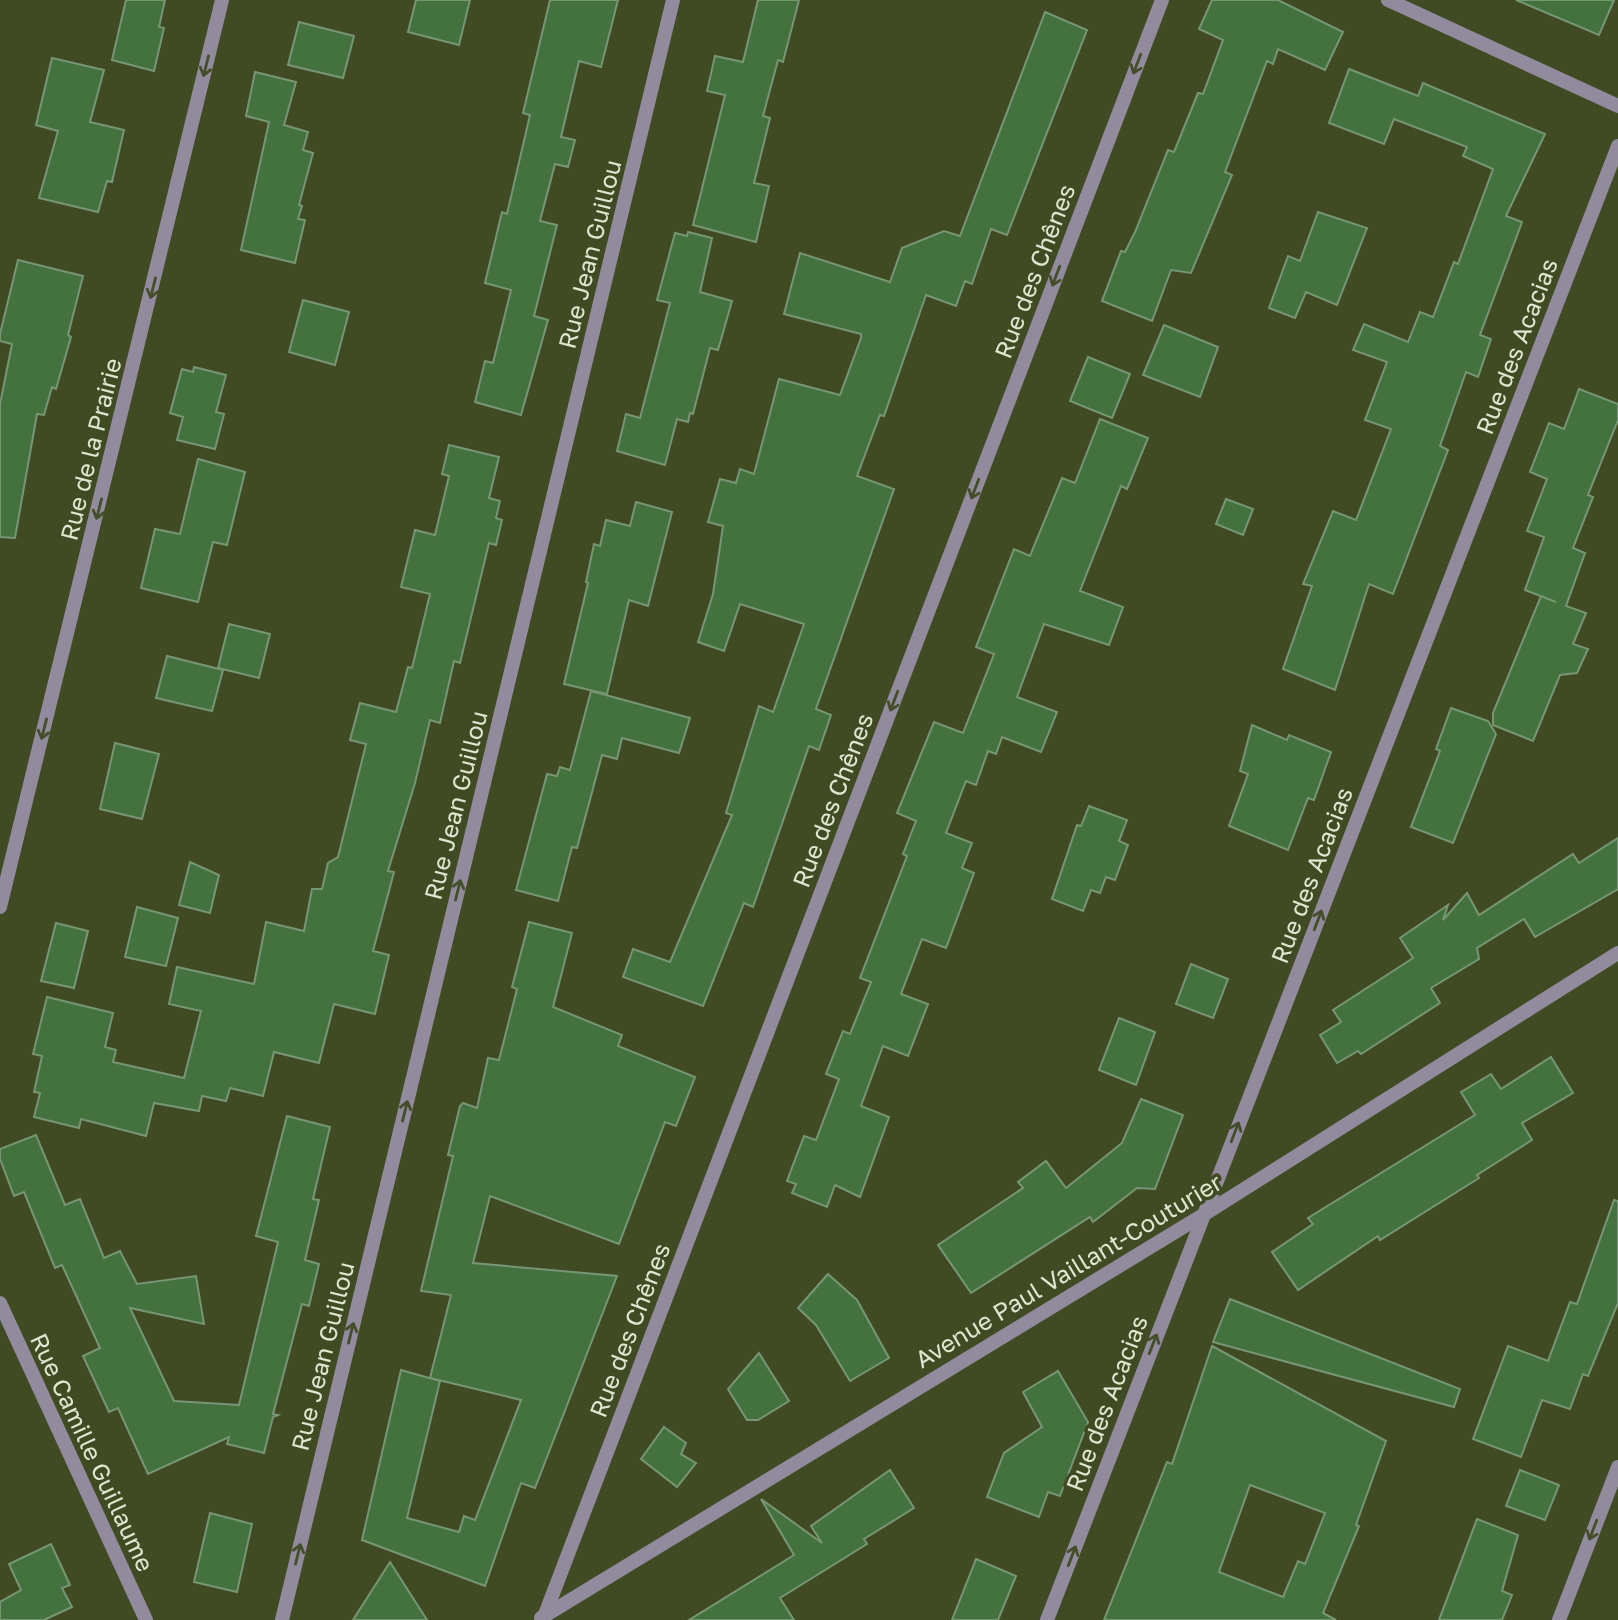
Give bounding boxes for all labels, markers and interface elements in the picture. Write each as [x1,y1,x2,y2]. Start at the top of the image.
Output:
one-way arrow [1130,52,1143,74]
one-way arrow [199,54,212,77]
street label: Rue Jean Guillou [551,156,627,352]
street label: Rue des Chênes [987,180,1081,362]
street label: Rue des Acacias [1469,254,1563,438]
one-way arrow [1049,265,1062,287]
one-way arrow [146,276,159,298]
street label: Rue de la Prairie [53,355,127,543]
one-way arrow [968,477,980,499]
one-way arrow [92,497,105,519]
one-way arrow [886,690,899,712]
street label: Rue Jean Guillou [417,707,493,903]
street label: Rue des Chênes [785,709,879,891]
one-way arrow [37,717,50,740]
street label: Rue des Acacias [1264,783,1358,967]
one-way arrow [452,879,465,902]
one-way arrow [1312,909,1325,931]
one-way arrow [399,1100,412,1123]
one-way arrow [1230,1121,1243,1143]
street label: Avenue Paul Vaillant-Couturier [909,1167,1227,1373]
street label: Rue des Chênes [582,1239,676,1421]
street label: Rue Jean Guillou [284,1258,360,1454]
street label: Rue des Acacias [1059,1311,1153,1495]
one-way arrow [345,1322,358,1344]
street label: Rue Camille Guillaume [25,1328,161,1576]
one-way arrow [1148,1333,1161,1355]
one-way arrow [1586,1519,1599,1541]
one-way arrow [292,1543,305,1566]
one-way arrow [1066,1546,1079,1568]

